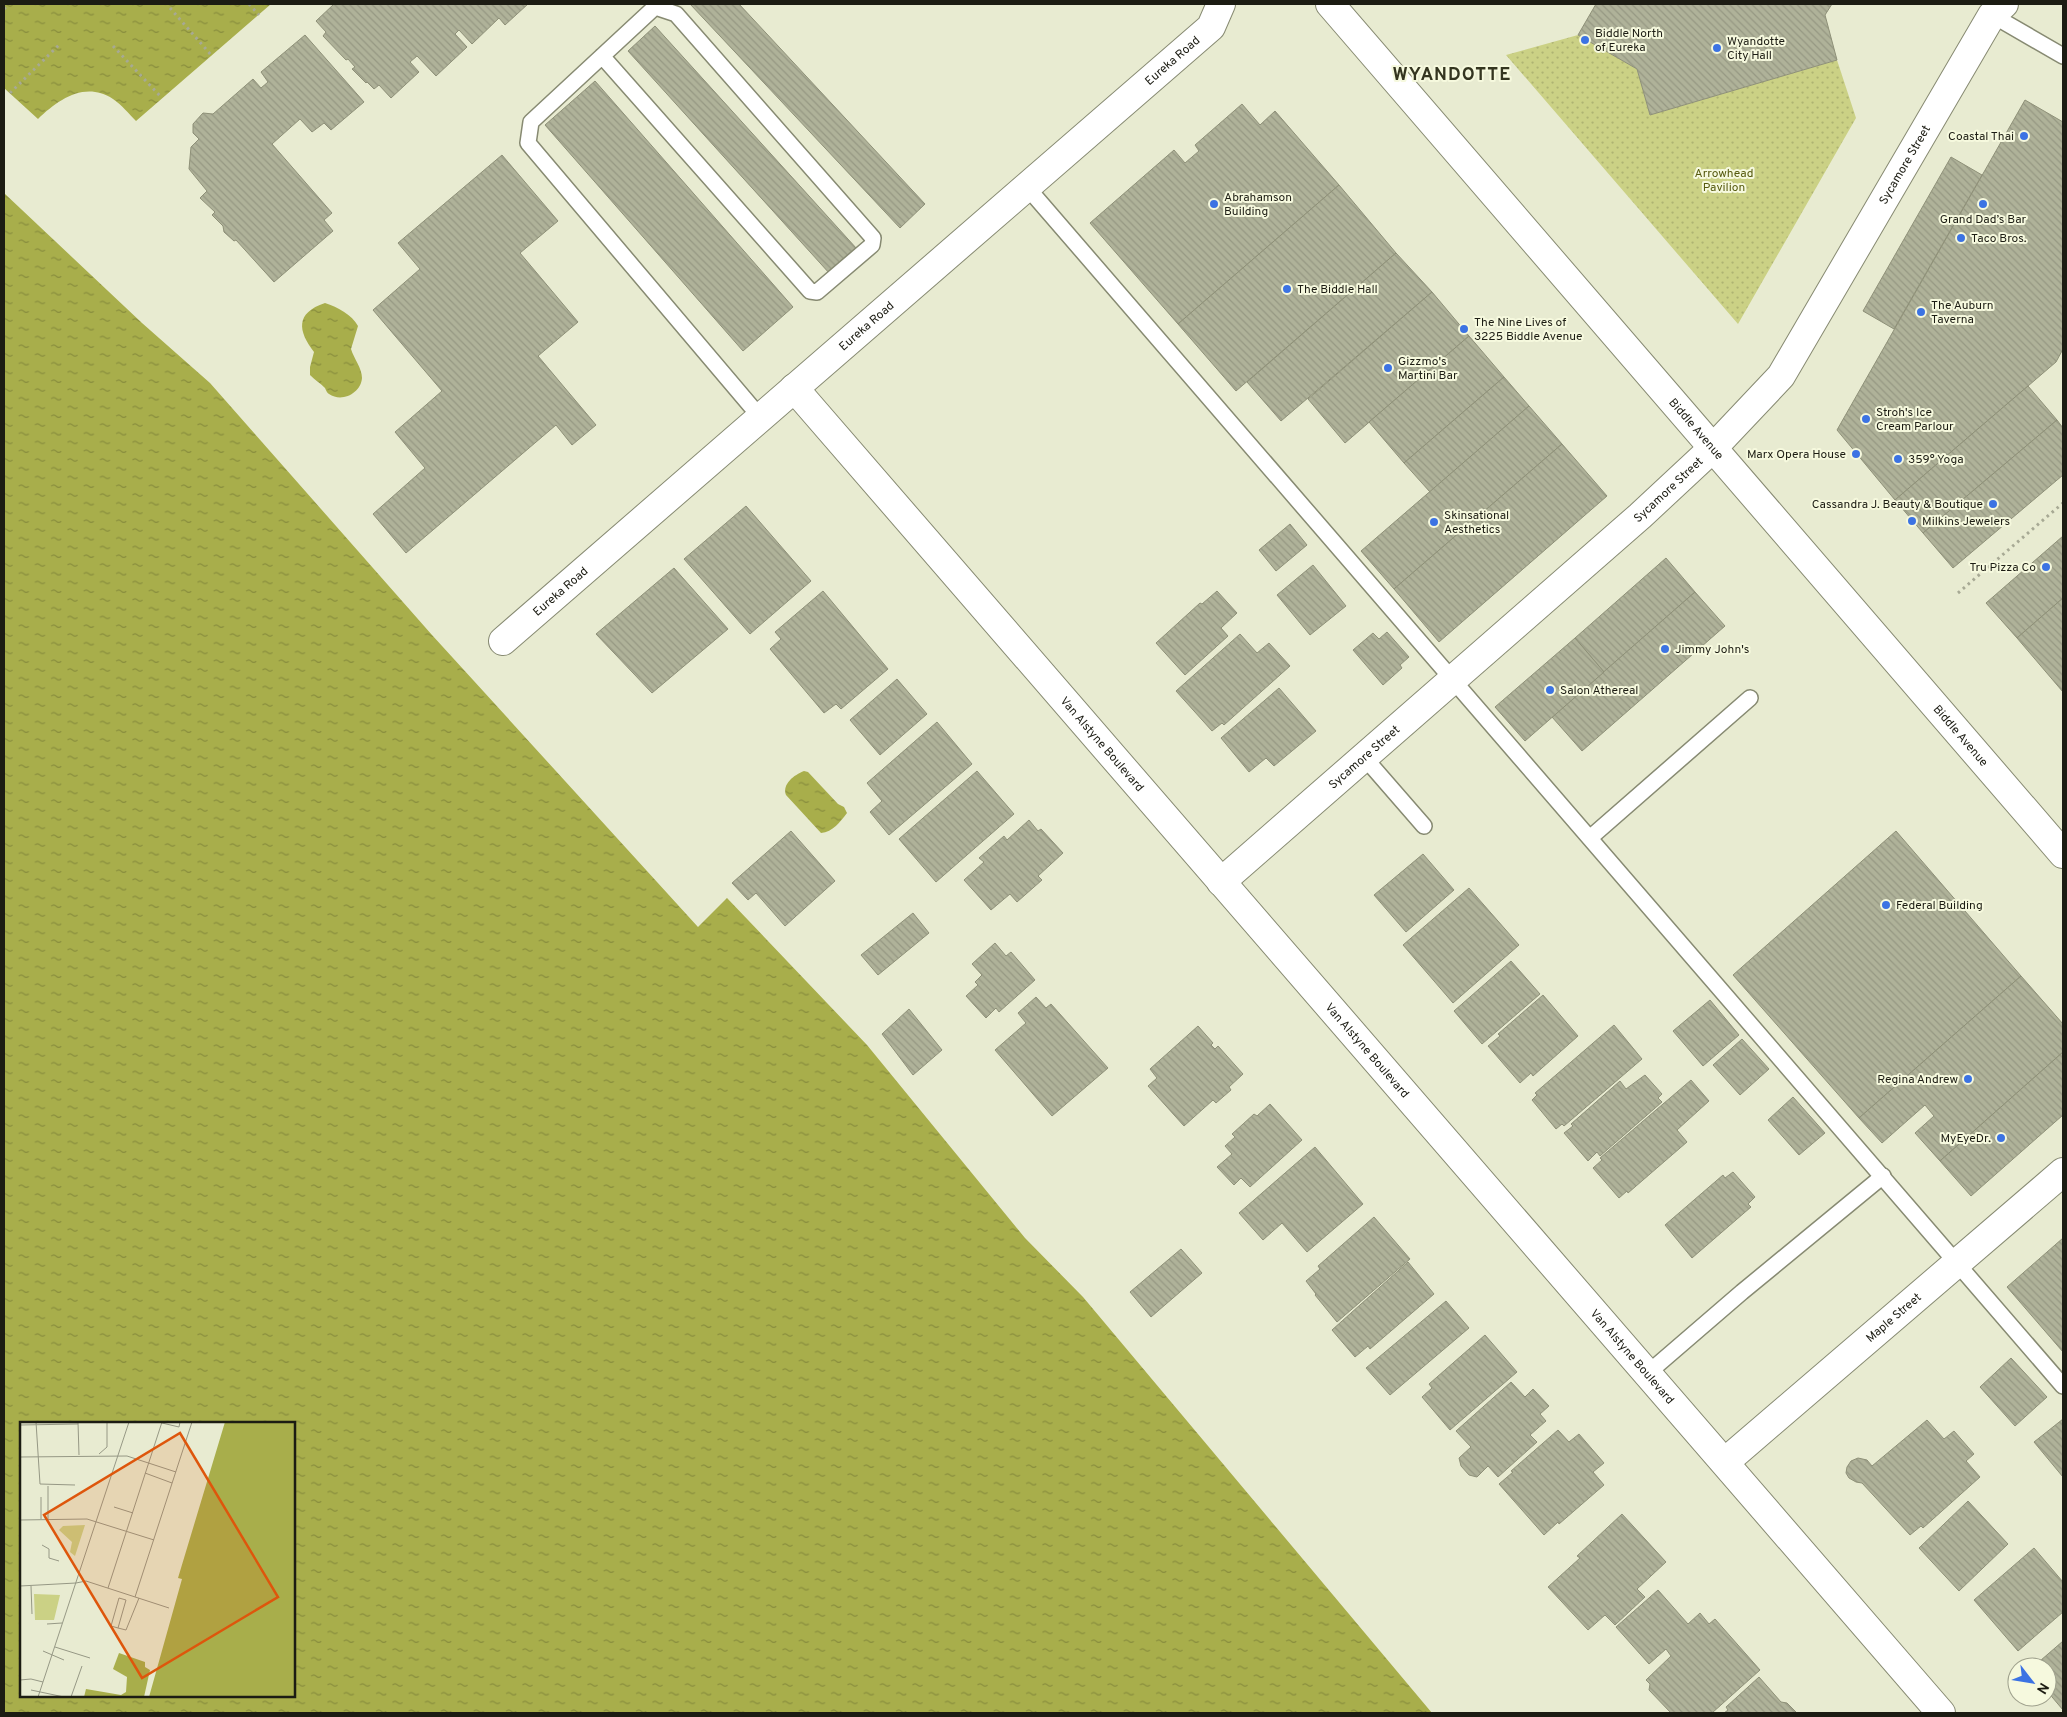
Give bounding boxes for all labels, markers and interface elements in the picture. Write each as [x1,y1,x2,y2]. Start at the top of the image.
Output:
place label: Biddle North of Eureka [1595,26,1663,56]
street label: Eureka Road [1142,33,1204,90]
marker: Biddle North of Eureka [1579,34,1591,46]
place label: Wyandotte City Hall [1727,34,1785,64]
marker: Wyandotte City Hall [1711,42,1723,54]
district label: WYANDOTTE [1393,64,1511,87]
street label: Sycamore Street [1876,122,1935,208]
place label: Coastal Thai [1948,129,2014,145]
marker: Coastal Thai [2018,130,2030,142]
park label: Arrowhead Pavilion [1695,166,1753,196]
place label: Abrahamson Building [1224,190,1292,220]
marker: Abrahamson Building [1208,198,1220,210]
marker: Grand Dad’s Bar [1977,198,1989,210]
place label: Grand Dad’s Bar [1940,212,2027,228]
place label: Taco Bros. [1971,231,2027,247]
marker: Taco Bros. [1955,232,1967,244]
place label: The Biddle Hall [1297,282,1378,298]
marker: The Biddle Hall [1281,283,1293,295]
street label: Eureka Road [836,298,898,355]
place label: The Auburn Taverna [1931,298,1994,328]
marker: The Auburn Taverna [1915,306,1927,318]
place label: The Nine Lives of 3225 Biddle Avenue [1474,315,1582,345]
marker: The Nine Lives of 3225 Biddle Avenue [1458,323,1470,335]
place label: Gizzmo's Martini Bar [1398,354,1458,384]
marker: Gizzmo's Martini Bar [1382,362,1394,374]
street label: Biddle Avenue [1665,395,1727,464]
place label: Stroh's Ice Cream Parlour [1876,405,1954,435]
marker: Stroh's Ice Cream Parlour [1860,413,1872,425]
place label: Marx Opera House [1747,447,1846,463]
marker: Marx Opera House [1850,448,1862,460]
place label: 359° Yoga [1908,452,1964,468]
marker: 359° Yoga [1892,453,1904,465]
street label: Sycamore Street [1631,454,1707,527]
place label: Cassandra J. Beauty & Boutique [1812,497,1983,513]
marker: Cassandra J. Beauty & Boutique [1987,498,1999,510]
place label: Skinsational Aesthetics [1444,508,1509,538]
place label: Milkins Jewelers [1922,514,2010,530]
marker: Milkins Jewelers [1906,515,1918,527]
marker: Skinsational Aesthetics [1428,516,1440,528]
place label: Tru Pizza Co [1970,560,2036,576]
marker: Tru Pizza Co [2040,561,2052,573]
street label: Eureka Road [530,564,592,620]
place label: Jimmy John's [1675,642,1749,658]
marker: Jimmy John's [1659,643,1671,655]
place label: Salon Athereal [1560,683,1638,699]
marker: Salon Athereal [1544,684,1556,696]
street label: Van Alstyne Boulevard [1056,694,1147,796]
street label: Biddle Avenue [1929,702,1991,770]
street label: Sycamore Street [1326,722,1404,793]
place label: Federal Building [1896,898,1983,914]
marker: Federal Building [1880,899,1892,911]
street label: Van Alstyne Boulevard [1321,1000,1412,1102]
place label: Regina Andrew [1877,1072,1958,1088]
marker: Regina Andrew [1962,1073,1974,1085]
place label: MyEyeDr. [1940,1131,1991,1147]
marker: MyEyeDr. [1995,1132,2007,1144]
street label: Maple Street [1863,1290,1925,1346]
street label: Van Alstyne Boulevard [1586,1306,1677,1408]
inset map [20,1422,295,1697]
north arrow [2007,1657,2057,1707]
text: N [2032,1679,2052,1697]

